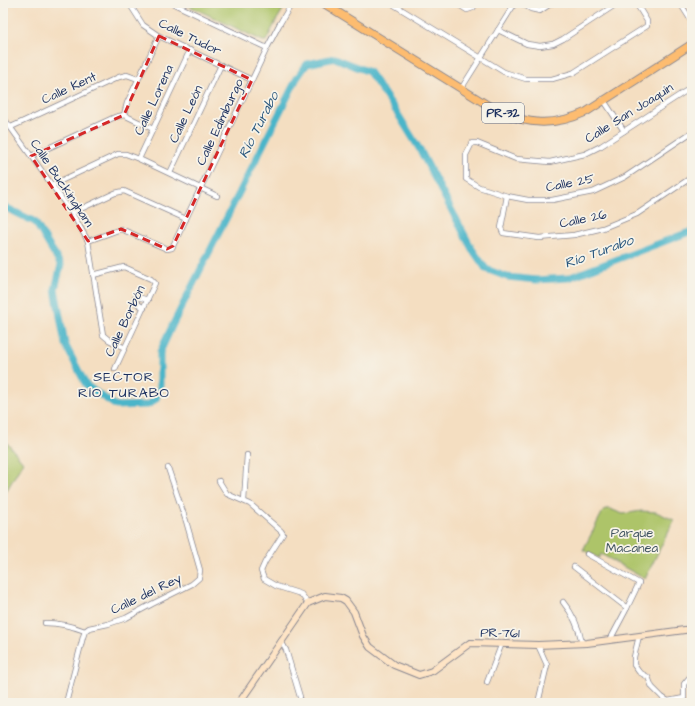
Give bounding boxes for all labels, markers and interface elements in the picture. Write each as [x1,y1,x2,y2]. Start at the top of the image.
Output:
street label: Calle Tudor [155,14,225,60]
street label: Calle Lorena [130,62,178,138]
street label: Calle Kent [39,67,100,109]
street label: Calle Edimburgo [192,75,249,169]
street label: Calle San Joaquín [581,78,677,147]
street label: Calle León [165,82,207,146]
water label: Río Turabo [234,87,285,162]
road number: PR-32 [482,103,524,123]
street label: Calle Buckingham [25,135,99,232]
street label: Calle 25 [544,170,596,196]
street label: Calle 26 [558,205,608,233]
water label: Río Turabo [562,230,637,274]
street label: Calle Borbón [101,282,150,360]
district label: SECTOR RÍO TURABO [78,367,170,403]
park label: Parque Macanea [606,524,659,557]
street label: Calle del Rey [108,569,185,620]
street label: PR-761 [480,624,520,642]

